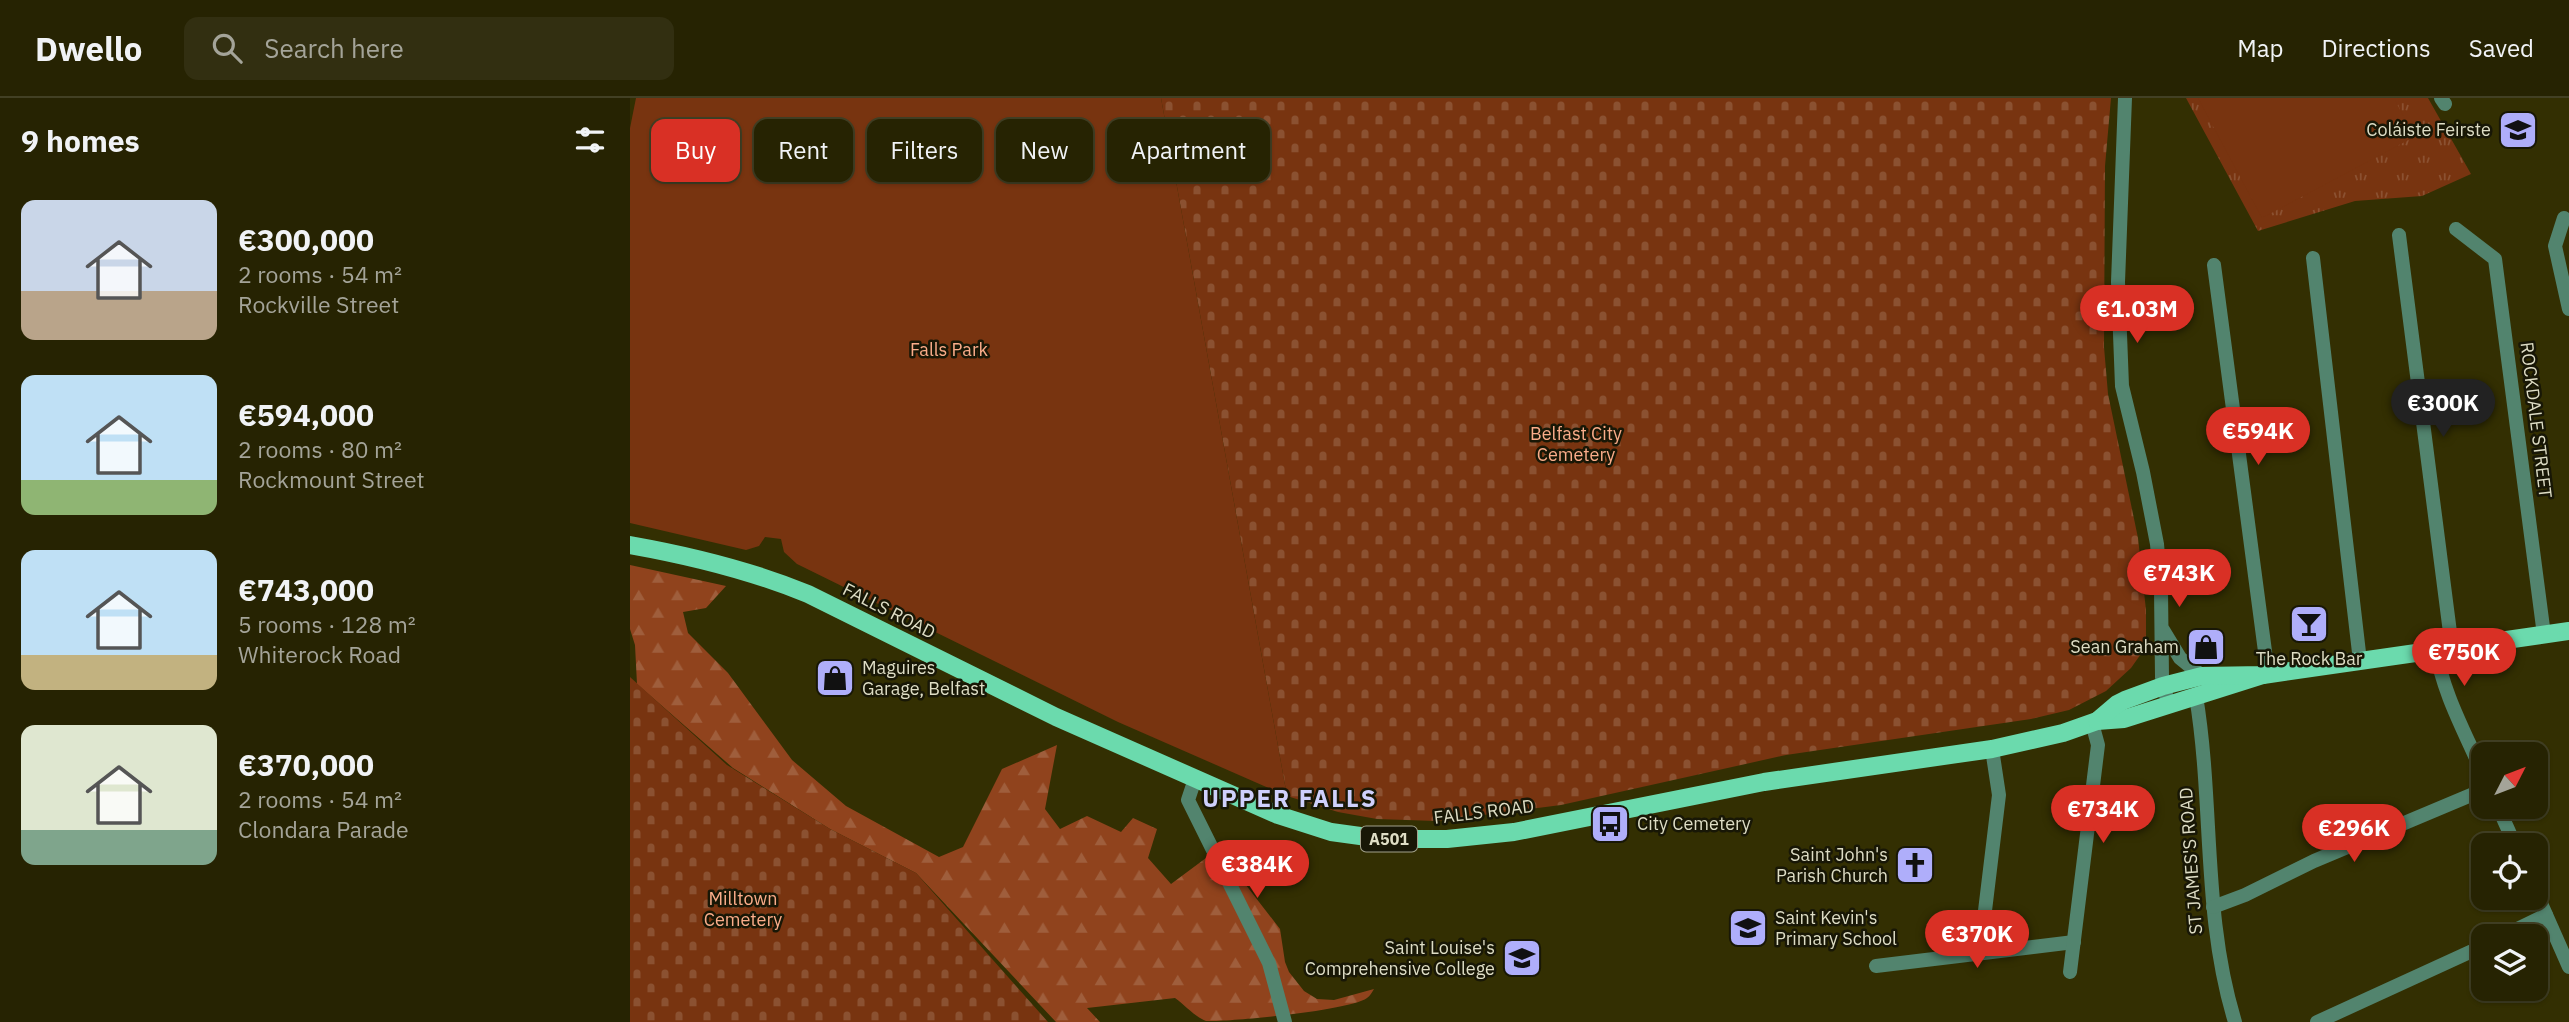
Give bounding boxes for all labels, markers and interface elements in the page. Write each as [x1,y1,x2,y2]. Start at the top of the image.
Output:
search box [184,17,674,80]
text: Dwello [35,27,142,70]
icon: search [208,29,246,67]
text: Search here [264,31,404,65]
text: Map [2237,32,2283,64]
text: Directions [2321,32,2431,64]
text: Saved [2469,32,2534,64]
school or university icon: Coláiste Feirste [2497,109,2539,151]
place label: Coláiste Feirste [2366,118,2491,141]
chip: Buy [651,119,740,182]
chip: Rent [754,119,853,182]
chip: Filters [867,119,982,182]
chip: New [996,119,1093,182]
chip: Apartment [1107,119,1270,182]
text: 9 homes [21,121,140,160]
icon: filters [571,121,609,159]
text: €300,000 [238,220,374,259]
icon: home [77,228,161,312]
text: 2 rooms · 54 m² [238,259,402,289]
pin: €1.03M [2080,286,2194,345]
text: Rockville Street [238,289,399,319]
text: €1.03M [2096,293,2178,323]
park label: Falls Park [910,338,989,361]
street label: ROCKDALE STREET [2516,341,2557,499]
pin: €300K [2394,380,2492,439]
text: €300K [2407,387,2479,417]
text: €594,000 [238,395,374,434]
icon: home [77,403,161,487]
pin: €594K [2209,408,2307,467]
text: €594K [2222,415,2294,445]
park label: Belfast City Cemetery [1530,422,1622,466]
text: 2 rooms · 80 m² [238,434,402,464]
text: Rockmount Street [238,464,425,494]
pin: €743K [2130,550,2228,609]
text: €743K [2143,557,2215,587]
text: €743,000 [238,570,374,609]
street label: FALLS ROAD [839,577,939,644]
icon: home [77,578,161,662]
bar icon: The Rock Bar [2288,603,2330,645]
text: 5 rooms · 128 m² [238,609,416,639]
shop icon: Sean Graham [2185,626,2227,668]
pin: €750K [2415,628,2513,688]
place label: Sean Graham [2070,635,2179,658]
text: €750K [2428,636,2500,666]
text: Whiterock Road [238,639,401,669]
place label: The Rock Bar [2256,647,2363,670]
place label: Maguires Garage, Belfast [862,656,985,700]
shop icon: Maguires Garage, Belfast [814,657,856,699]
north arrow [2471,742,2548,819]
map controls [2471,742,2548,1001]
text: €370,000 [238,745,374,784]
icon: home [77,753,161,837]
district label: UPPER FALLS [1202,782,1378,814]
text: 2 rooms · 54 m² [238,784,402,814]
pin: €734K [2054,786,2152,845]
street label: ST JAMES'S ROAD [2174,787,2207,935]
text: €734K [2067,793,2139,823]
street label: FALLS ROAD [1432,794,1535,829]
bus stop icon: City Cemetery [1589,803,1631,845]
pin: €296K [2305,804,2403,864]
place label: City Cemetery [1637,812,1751,835]
text: €296K [2318,812,2390,842]
text: Clondara Parade [238,814,409,844]
road number: A501 [1361,826,1417,852]
button: locate [2471,833,2548,910]
pin: €384K [1208,840,1306,900]
place label: Saint John's Parish Church [1776,843,1888,887]
church icon: Saint John's Parish Church [1894,844,1936,886]
text: €384K [1221,848,1293,878]
park label: Milltown Cemetery [704,887,782,931]
place label: Saint Kevin's Primary School [1775,906,1897,950]
school or university icon: Saint Kevin's Primary School [1727,907,1769,949]
pin: €370K [1928,910,2026,970]
text: €370K [1941,918,2013,948]
button: layers [2471,924,2548,1001]
place label: Saint Louise's Comprehensive College [1305,936,1495,980]
school or university icon: Saint Louise's Comprehensive College [1501,937,1543,979]

